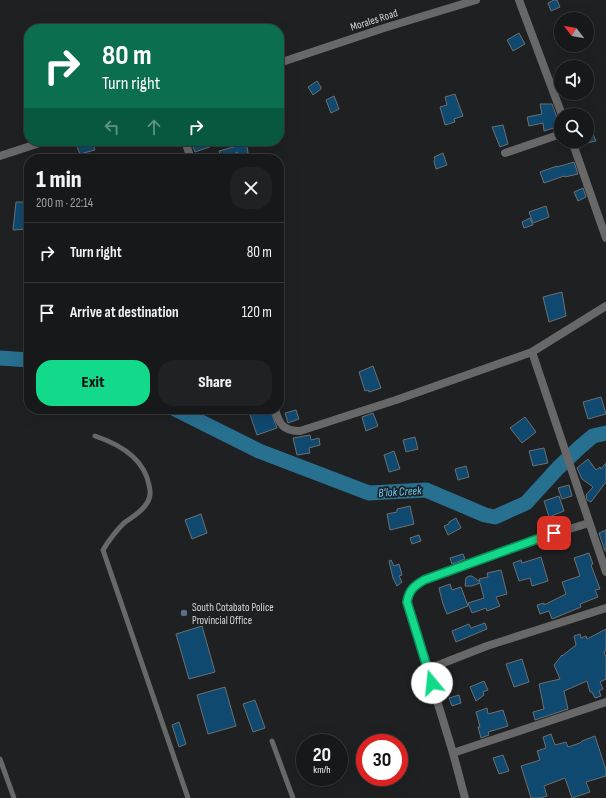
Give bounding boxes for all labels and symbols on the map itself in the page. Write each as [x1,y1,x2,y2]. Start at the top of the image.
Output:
street label: Morales Road [349,6,400,34]
north arrow [554,12,594,52]
water label: B'lok Creek [378,483,422,501]
pin [537,516,571,550]
place label: South Cotabato Police Provincial Office [192,601,274,627]
marker: South Cotabato Police Provincial Office [179,608,189,618]
position arrow [411,662,453,704]
speed limit sign: 30 [356,734,408,786]

